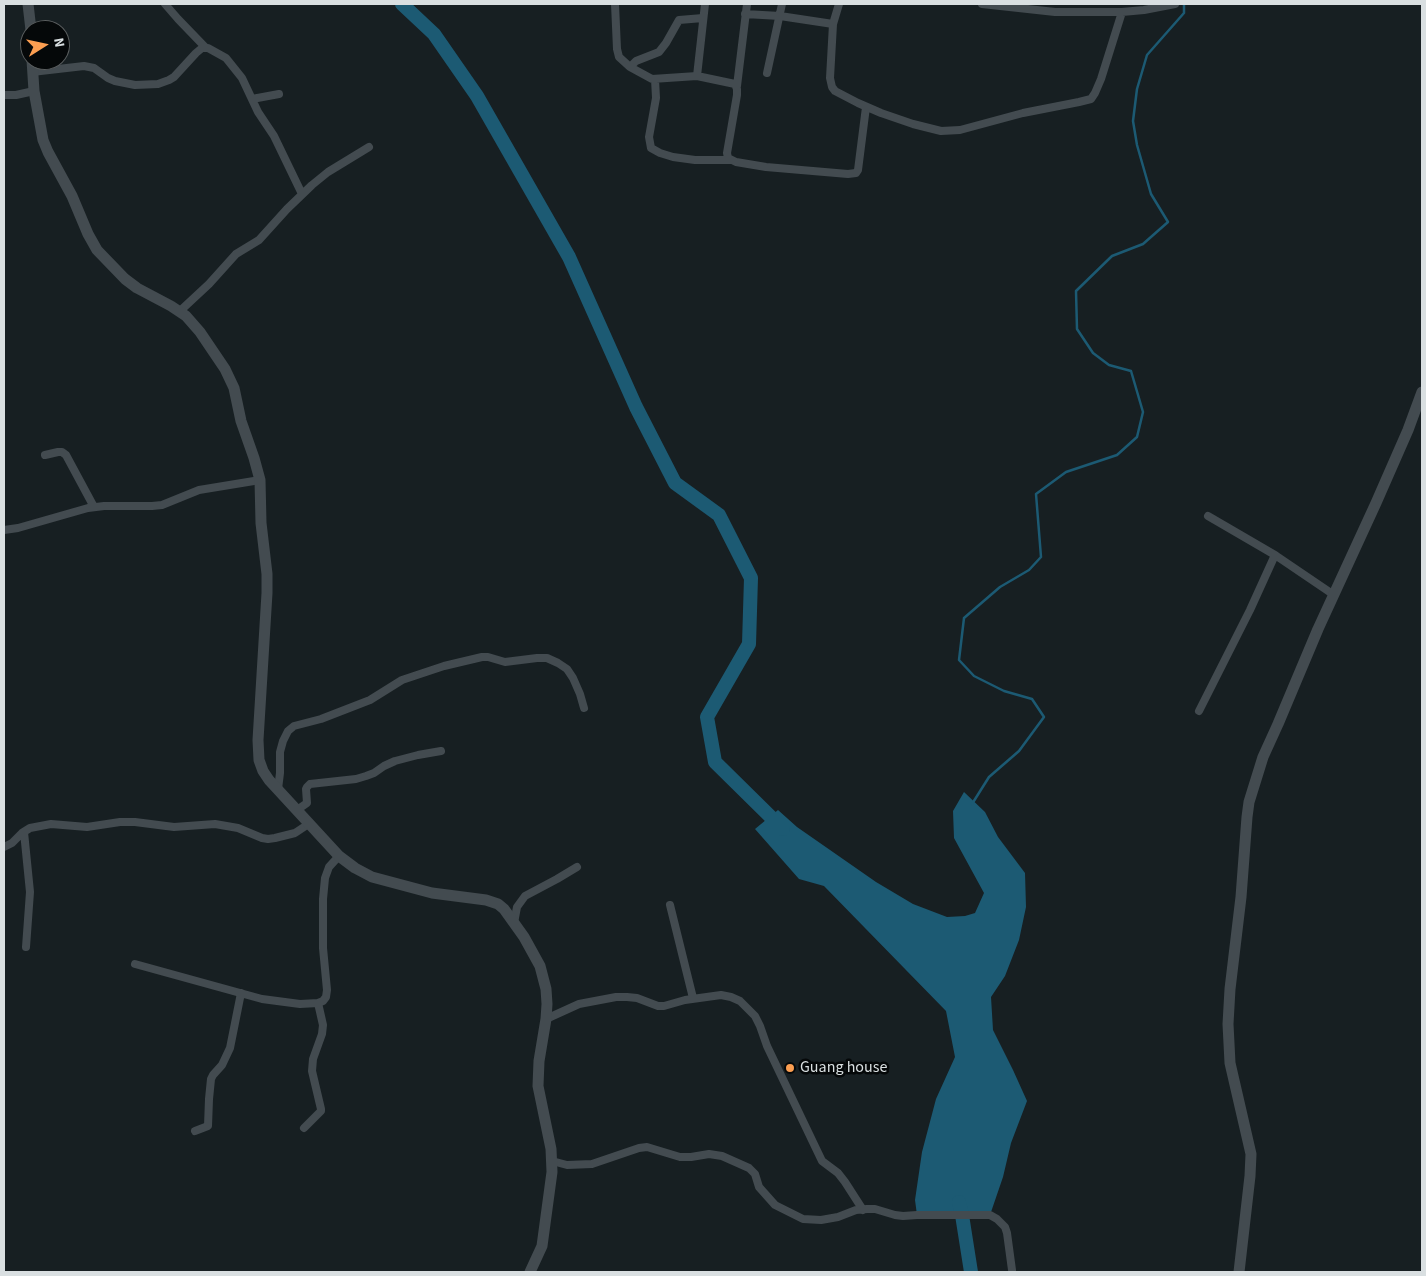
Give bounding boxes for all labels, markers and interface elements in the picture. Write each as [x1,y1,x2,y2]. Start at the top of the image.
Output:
north arrow [20,20,70,70]
text: N [48,36,69,49]
place label: Guang house [800,1058,887,1078]
marker: Guang house [784,1062,796,1074]

